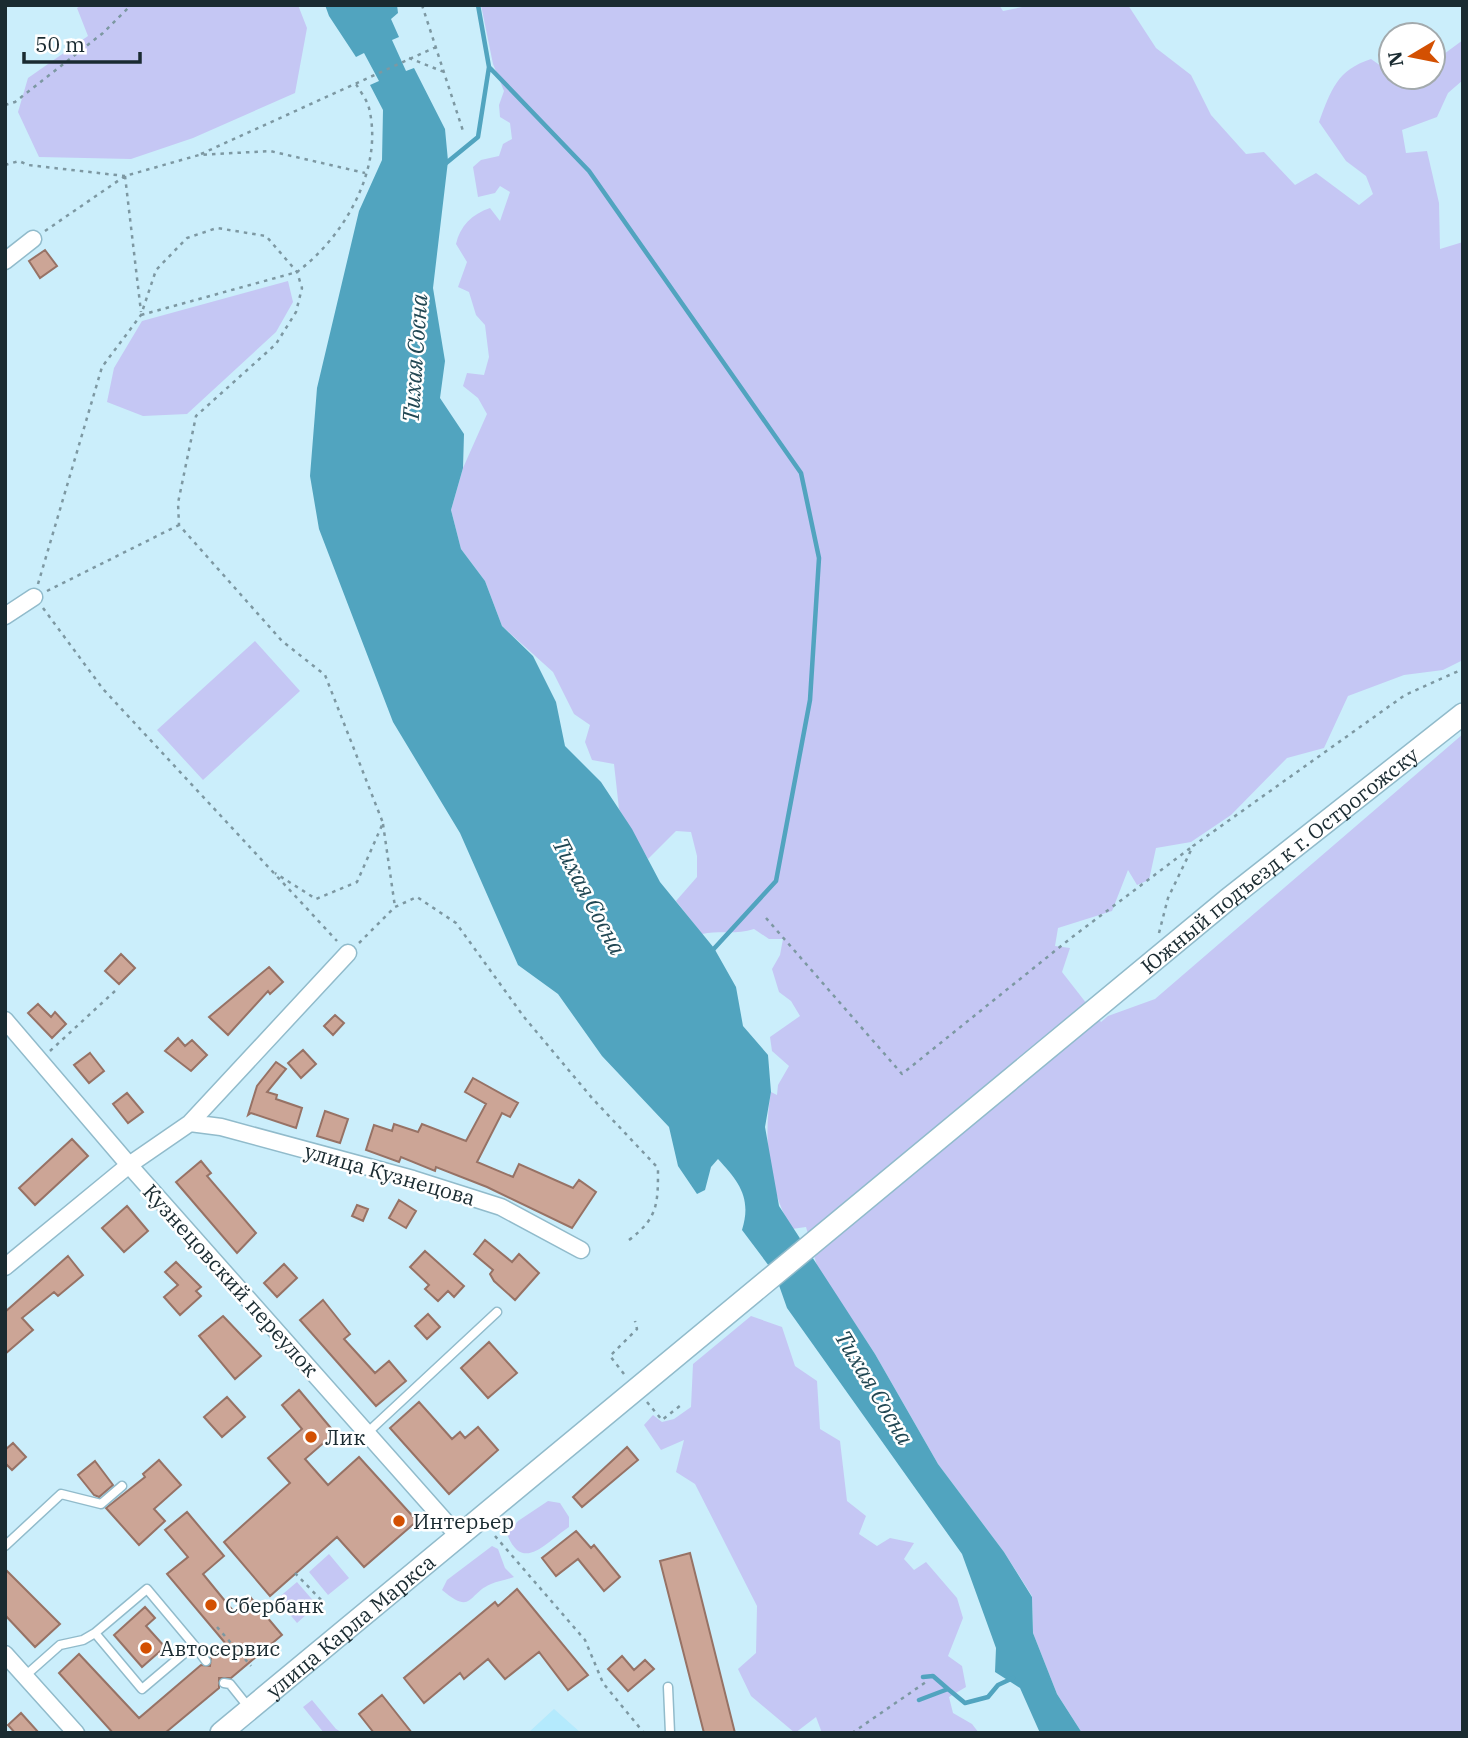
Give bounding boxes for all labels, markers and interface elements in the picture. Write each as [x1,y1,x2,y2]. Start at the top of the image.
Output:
scale bar [24,21,140,65]
north arrow [1377,21,1447,91]
text: 50 m [35,30,85,58]
text: N [1382,49,1408,68]
water label: Тихая Сосна [395,292,433,423]
street label: Южный подъезд к г. Острогожску [1135,740,1425,980]
water label: Тихая Сосна [547,832,634,960]
street label: улица Кузнецова [301,1136,479,1212]
street label: Кузнецовский переулок [137,1178,325,1382]
water label: Тихая Сосна [829,1324,921,1450]
place label: Лик [325,1423,365,1451]
marker: Лик [303,1429,319,1445]
place label: Интерьер [413,1507,514,1535]
marker: Интерьер [391,1513,407,1529]
street label: улица Карла Маркса [260,1548,441,1704]
place label: Сбербанк [225,1591,324,1619]
marker: Сбербанк [203,1597,219,1613]
place label: Автосервис [160,1634,280,1662]
marker: Автосервис [138,1640,154,1656]

